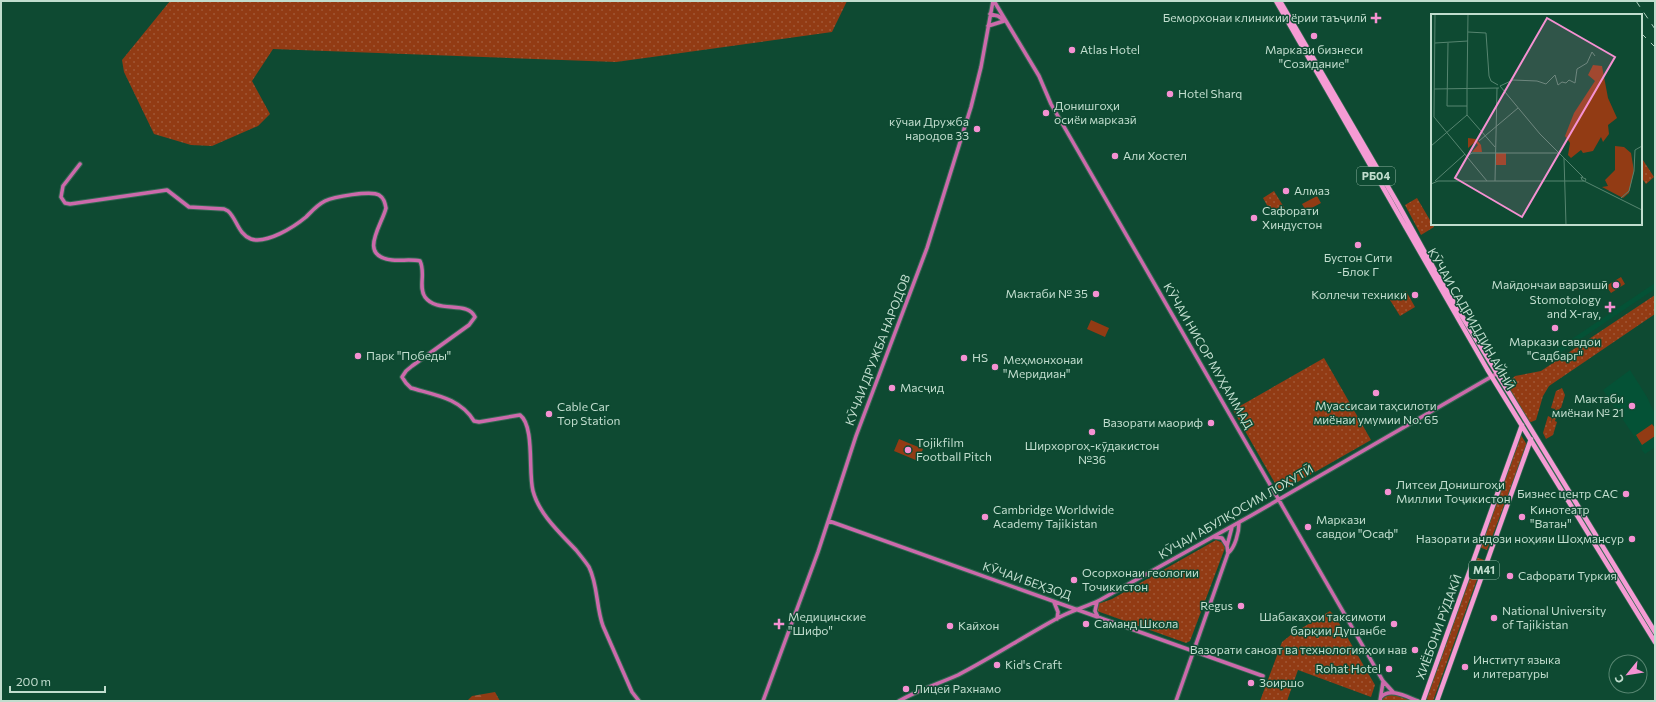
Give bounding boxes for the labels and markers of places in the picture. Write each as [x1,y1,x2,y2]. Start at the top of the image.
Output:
place label: Беморхонаи клиникии ёрии таъҷилӣ [1163,10,1367,24]
marker: Беморхонаи клиникии ёрии таъҷилӣ [1370,12,1382,24]
marker: Маркази бизнеси "Созидание" [1309,31,1319,41]
place label: Atlas Hotel [1080,42,1140,56]
place label: Маркази бизнеси "Созидание" [1265,42,1363,70]
marker: Atlas Hotel [1067,45,1077,55]
place label: Hotel Sharq [1178,86,1242,100]
marker: Hotel Sharq [1165,89,1175,99]
place label: Донишгоҳи осиёи марказӣ [1054,98,1137,126]
marker: Донишгоҳи осиёи марказӣ [1041,108,1051,118]
place label: кӯчаи Дружба народов 33 [889,114,969,142]
marker: кӯчаи Дружба народов 33 [972,124,982,134]
place label: Али Хостел [1123,148,1187,162]
marker: Али Хостел [1110,151,1120,161]
place label: Алмаз [1294,183,1330,197]
marker: Алмаз [1281,186,1291,196]
place label: Сафорати Хиндустон [1262,203,1322,231]
marker: Сафорати Хиндустон [1249,213,1259,223]
marker: Бустон Сити -Блок Г [1353,240,1363,250]
place label: Бустон Сити -Блок Г [1324,250,1392,278]
place label: Майдончаи варзишӣ [1492,277,1608,291]
marker: Майдончаи варзишӣ [1611,280,1621,290]
place label: Мактаби № 35 [1006,286,1088,300]
place label: Коллечи техники [1311,287,1407,301]
marker: Мактаби № 35 [1091,289,1101,299]
marker: Коллечи техники [1410,290,1420,300]
place label: Stomotology and X-ray, [1530,292,1601,320]
marker: Stomotology and X-ray, [1604,301,1616,313]
marker: Маркази савдои "Садбарг" [1550,323,1560,333]
place label: Маркази савдои "Садбарг" [1509,334,1601,362]
place label: Парк "Победы" [366,348,451,362]
place label: HS [972,350,988,364]
marker: Парк "Победы" [353,351,363,361]
place label: Меҳмонхонаи "Меридиан" [1003,352,1083,380]
marker: HS [959,353,969,363]
marker: Меҳмонхонаи "Меридиан" [990,362,1000,372]
place label: Масҷид [900,380,944,394]
marker: Масҷид [887,383,897,393]
marker: Муассисаи таҳсилоти миёнаи умумии No. 65 [1371,388,1381,398]
place label: Мактаби миёнаи № 21 [1552,391,1624,419]
place label: Муассисаи таҳсилоти миёнаи умумии No. 65 [1314,398,1438,426]
place label: Cable Car Top Station [557,399,621,427]
marker: Мактаби миёнаи № 21 [1627,401,1637,411]
marker: Cable Car Top Station [544,409,554,419]
place label: Вазорати маориф [1103,415,1203,429]
marker: Вазорати маориф [1206,418,1216,428]
marker: Ширхоргоҳ-кӯдакистон №36 [1087,427,1097,437]
place label: Tojikfilm Football Pitch [916,435,992,463]
place label: Ширхоргоҳ-кӯдакистон №36 [1025,438,1159,466]
marker: Tojikfilm Football Pitch [903,445,913,455]
place label: Литсеи Донишгоҳи Миллии Тоҷикистон [1396,477,1510,505]
place label: Бизнес центр САС [1517,486,1618,500]
marker: Литсеи Донишгоҳи Миллии Тоҷикистон [1383,487,1393,497]
marker: Бизнес центр САС [1621,489,1631,499]
place label: Cambridge Worldwide Academy Tajikistan [993,502,1114,530]
place label: Кинотеатр "Ватан" [1530,502,1590,530]
marker: Cambridge Worldwide Academy Tajikistan [980,512,990,522]
place label: Маркази савдои "Осаф" [1316,512,1398,540]
marker: Кинотеатр "Ватан" [1517,512,1527,522]
marker: Маркази савдои "Осаф" [1303,522,1313,532]
place label: Назорати андози ноҳияи Шоҳмансур [1416,531,1624,545]
marker: Назорати андози ноҳияи Шоҳмансур [1627,534,1637,544]
place label: Осорхонаи геологии Точикистон [1082,565,1199,593]
place label: Сафорати Туркия [1518,568,1617,582]
marker: Сафорати Туркия [1505,571,1515,581]
marker: Осорхонаи геологии Точикистон [1069,575,1079,585]
place label: Regus [1200,598,1233,612]
marker: Regus [1236,601,1246,611]
place label: National University of Tajikistan [1502,603,1606,631]
place label: Медицинские "Шифо" [788,609,866,637]
place label: Шабакаҳои таксимоти барқии Душанбе [1259,609,1386,637]
marker: National University of Tajikistan [1489,613,1499,623]
place label: Саманд Школа [1094,616,1178,630]
marker: Медицинские "Шифо" [773,618,785,630]
place label: Кайхон [958,618,999,632]
marker: Саманд Школа [1081,619,1091,629]
marker: Шабакаҳои таксимоти барқии Душанбе [1389,619,1399,629]
marker: Кайхон [945,621,955,631]
place label: Вазорати саноат ва технологияҳои нав [1190,642,1407,656]
marker: Вазорати саноат ва технологияҳои нав [1410,645,1420,655]
place label: Институт языка и литературы [1473,652,1561,680]
place label: Kid's Craft [1005,657,1062,671]
marker: Kid's Craft [992,660,1002,670]
place label: Rohat Hotel [1316,661,1381,675]
marker: Институт языка и литературы [1460,662,1470,672]
marker: Rohat Hotel [1384,664,1394,674]
place label: Зоиршо [1259,675,1304,689]
marker: Зоиршо [1246,678,1256,688]
place label: Лицей Рахнамо [914,681,1001,695]
marker: Лицей Рахнамо [901,684,911,694]

